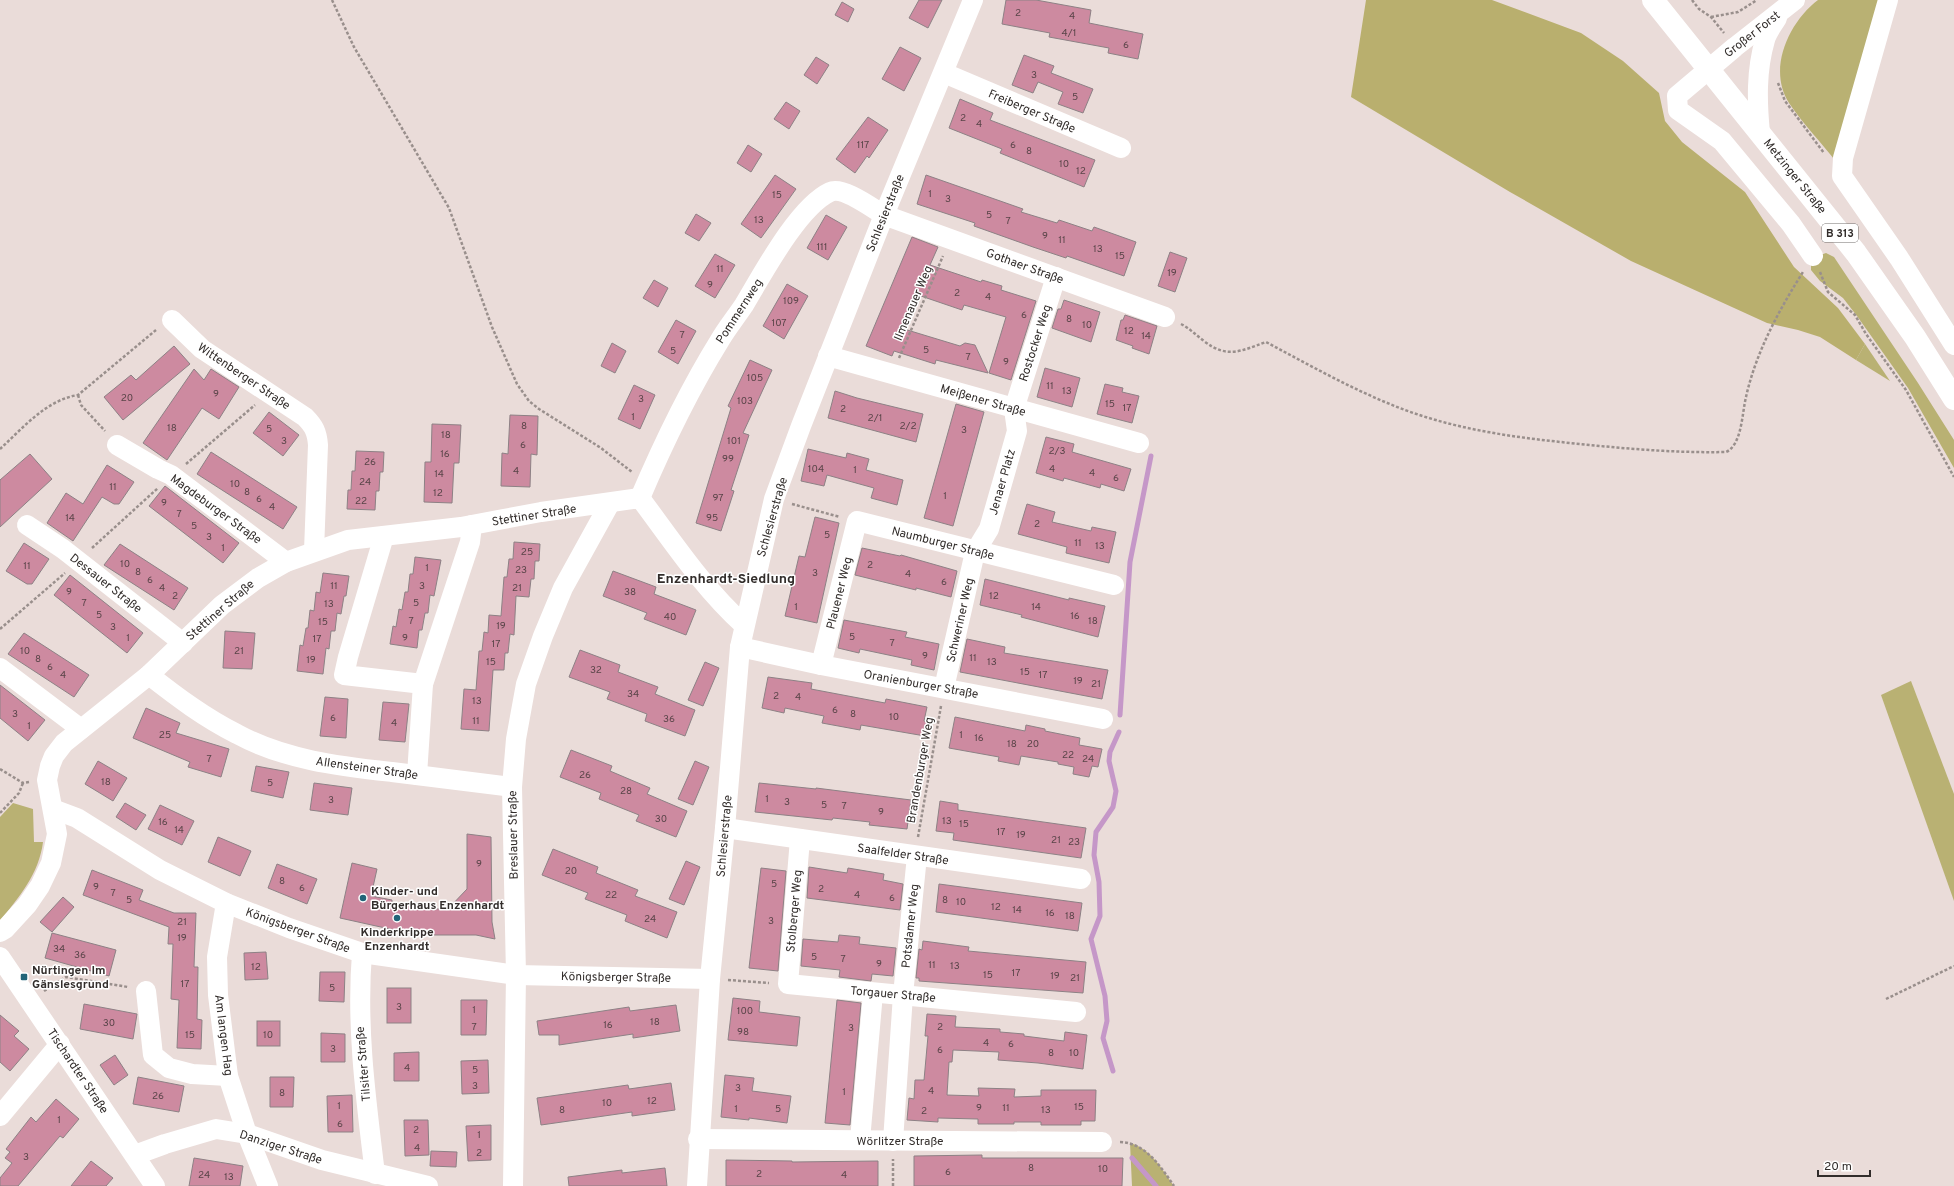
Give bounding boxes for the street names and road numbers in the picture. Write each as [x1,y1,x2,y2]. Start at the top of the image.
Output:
street label: Großer Forst [1721,8,1784,62]
street label: Freiberger Straße [986,86,1078,138]
street label: Metzinger Straße [1759,136,1829,217]
street label: Schlesierstraße [863,172,909,255]
road number: B 313 [1822,224,1858,242]
street label: Gothaer Straße [984,245,1066,288]
street label: Ilmenauer Weg [891,263,937,344]
street label: Pommernweg [713,276,767,347]
street label: Rostocker Weg [1016,303,1056,384]
street label: Wittenberger Straße [194,340,293,414]
street label: Meißener Straße [938,381,1027,421]
street label: Jenaer Platz [986,447,1020,517]
street label: Magdeburger Straße [166,471,264,548]
street label: Schlesierstraße [754,475,792,559]
street label: Stettiner Straße [491,501,578,531]
street label: Naumburger Straße [890,523,996,564]
street label: Dessauer Straße [66,551,145,617]
street label: Plauener Weg [823,555,857,631]
street label: Schweriner Weg [943,576,978,664]
street label: Stettiner Straße [183,577,258,645]
street label: Oranienburger Straße [862,667,980,703]
street label: Brandenburger Weg [904,716,938,825]
street label: Allensteiner Straße [315,754,419,784]
street label: Breslauer Straße [505,790,523,880]
street label: Schlesierstraße [713,794,737,878]
street label: Saalfelder Straße [856,841,950,869]
street label: Stolberger Weg [783,869,807,953]
street label: Potsdamer Weg [899,883,923,969]
street label: Königsberger Straße [243,905,352,957]
street label: Königsberger Straße [561,969,671,987]
street label: Torgauer Straße [849,983,936,1007]
street label: Am langen Hag [210,994,236,1077]
street label: Tischardter Straße [43,1026,112,1117]
street label: Tilsiter Straße [353,1026,375,1102]
street label: Danziger Straße [237,1127,324,1169]
street label: Wörlitzer Straße [857,1134,943,1150]

